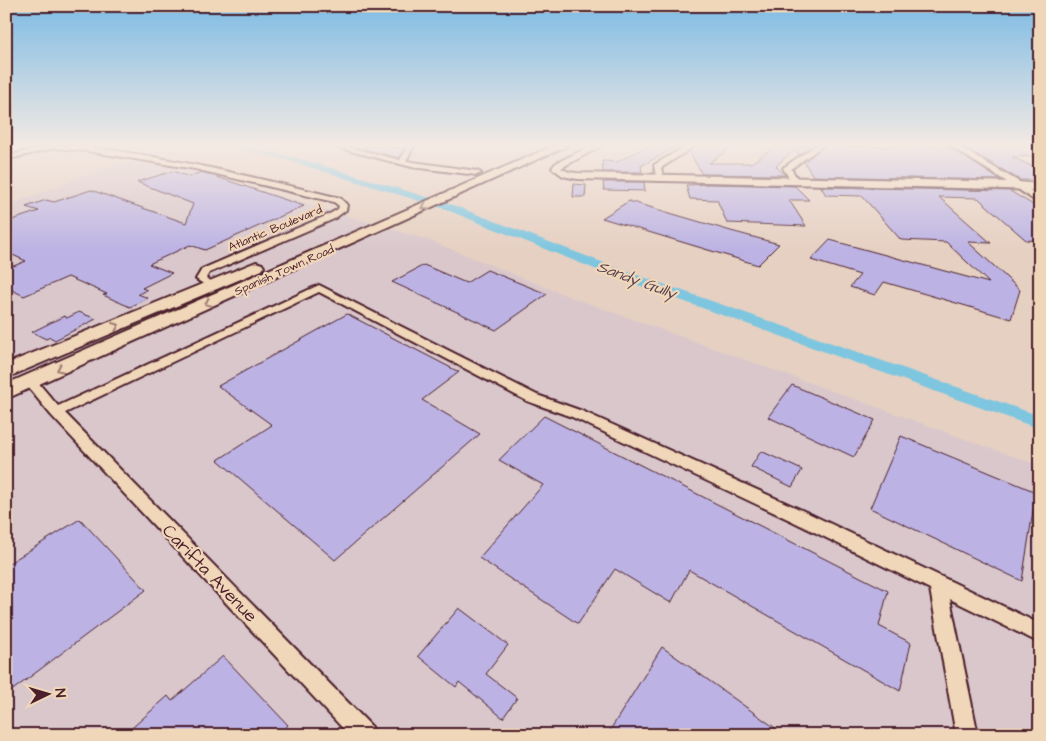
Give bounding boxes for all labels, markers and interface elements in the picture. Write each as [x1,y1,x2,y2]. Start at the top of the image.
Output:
street label: Atlantic Boulevard [226,201,325,256]
one-way arrow [421,201,430,212]
street label: Spanish Town Road [232,241,337,300]
water label: Sandy Gully [594,255,681,306]
one-way arrow [204,297,213,308]
one-way arrow [111,322,120,332]
one-way arrow [56,362,65,373]
street label: Carifta Avenue [156,519,263,628]
north arrow [22,668,72,718]
text: N [50,688,70,698]

